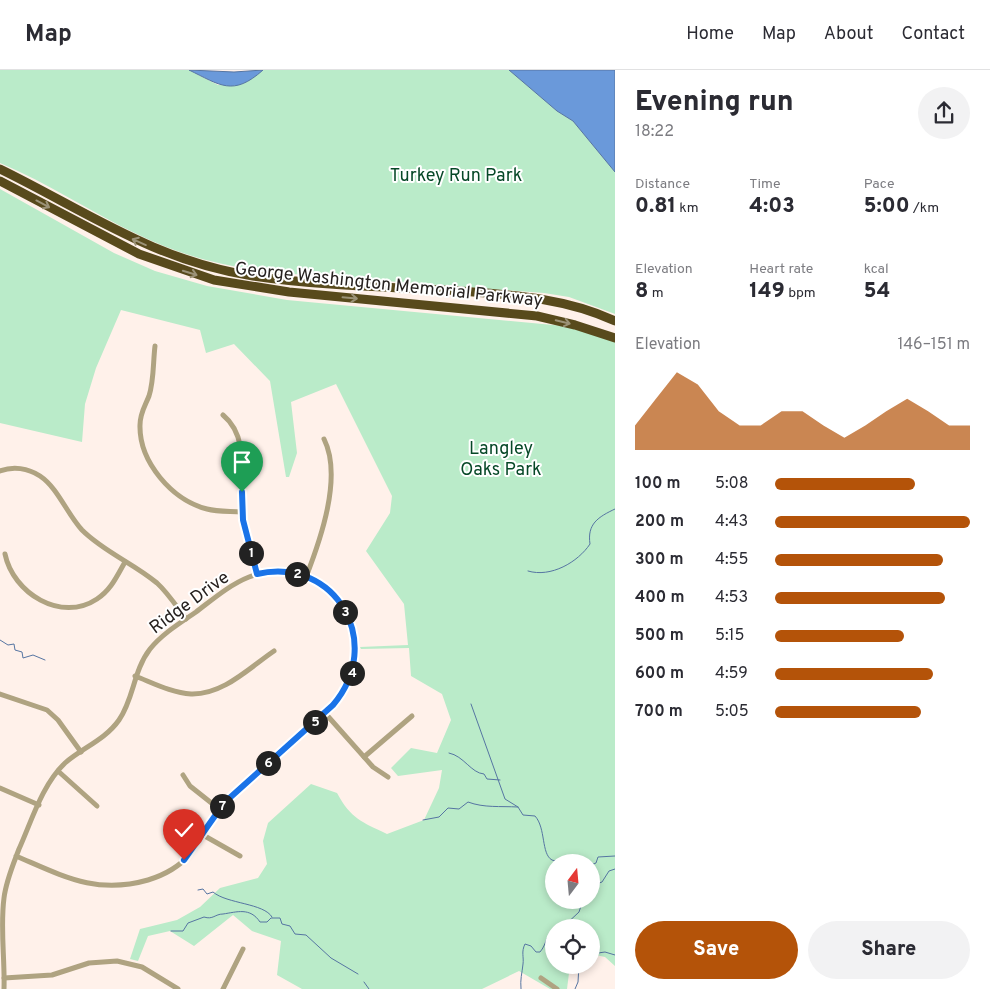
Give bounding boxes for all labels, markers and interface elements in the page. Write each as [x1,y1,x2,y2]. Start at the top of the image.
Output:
text: Map [25,20,72,50]
text: Home [686,23,734,46]
text: Map [762,23,796,46]
text: About [824,23,873,46]
text: Contact [901,23,965,46]
text: Evening run [635,85,794,121]
button: share [918,87,970,139]
text: 18:22 [635,122,674,142]
park label: Turkey Run Park [390,165,522,188]
text: Distance [635,176,690,193]
text: Time [749,176,781,193]
text: Pace [864,176,894,193]
text: 0.81 [635,193,676,220]
text: 4:03 [749,193,795,220]
text: 5:00 [864,193,910,220]
one-way arrow [35,199,50,209]
text: km [676,200,699,217]
text: /km [910,200,939,217]
one-way arrow [132,236,147,246]
street label: George Washington Memorial Parkway [234,258,544,313]
text: Elevation [635,261,693,278]
text: Heart rate [749,261,813,278]
text: kcal [864,261,889,278]
one-way arrow [181,269,197,278]
text: 8 [635,278,648,305]
text: 149 [749,278,785,305]
text: 54 [864,278,890,305]
text: m [648,285,664,302]
text: bpm [785,285,816,302]
one-way arrow [341,293,357,303]
one-way arrow [555,318,571,327]
text: Elevation [635,335,701,355]
text: 146–151 m [898,335,970,355]
park label: Langley Oaks Park [460,438,542,482]
pin [221,441,263,492]
icon: arrive [228,448,256,476]
text: 100 m [635,474,681,494]
text: 5:08 [715,474,749,494]
text: 200 m [635,512,684,532]
text: 4:43 [715,512,748,532]
pin: 1 [238,540,264,566]
text: 1 [249,545,254,562]
text: 300 m [635,550,683,570]
text: 4:55 [715,550,748,570]
pin: 2 [284,562,310,586]
street label: Ridge Drive [145,566,234,640]
text: 2 [293,566,302,583]
text: 400 m [635,588,684,608]
text: 4:53 [715,588,748,608]
pin: 3 [332,600,358,624]
text: 3 [341,604,350,621]
text: 500 m [635,626,684,646]
text: 5:15 [715,626,744,646]
pin: 4 [340,660,364,686]
text: 600 m [635,664,684,684]
text: 4:59 [715,664,748,684]
text: 4 [348,665,357,682]
text: 700 m [635,702,683,722]
text: 5:05 [715,702,749,722]
pin: 5 [302,710,328,734]
text: 5 [311,714,320,731]
pin: 6 [256,750,280,776]
text: 6 [264,755,273,772]
pin: 7 [210,794,234,818]
text: 7 [219,798,226,815]
pin [163,809,205,860]
icon: check [170,816,198,844]
north arrow [545,854,600,909]
map controls [545,854,600,974]
button: locate [545,919,600,974]
button: Save [635,921,798,979]
button: Share [808,921,970,979]

